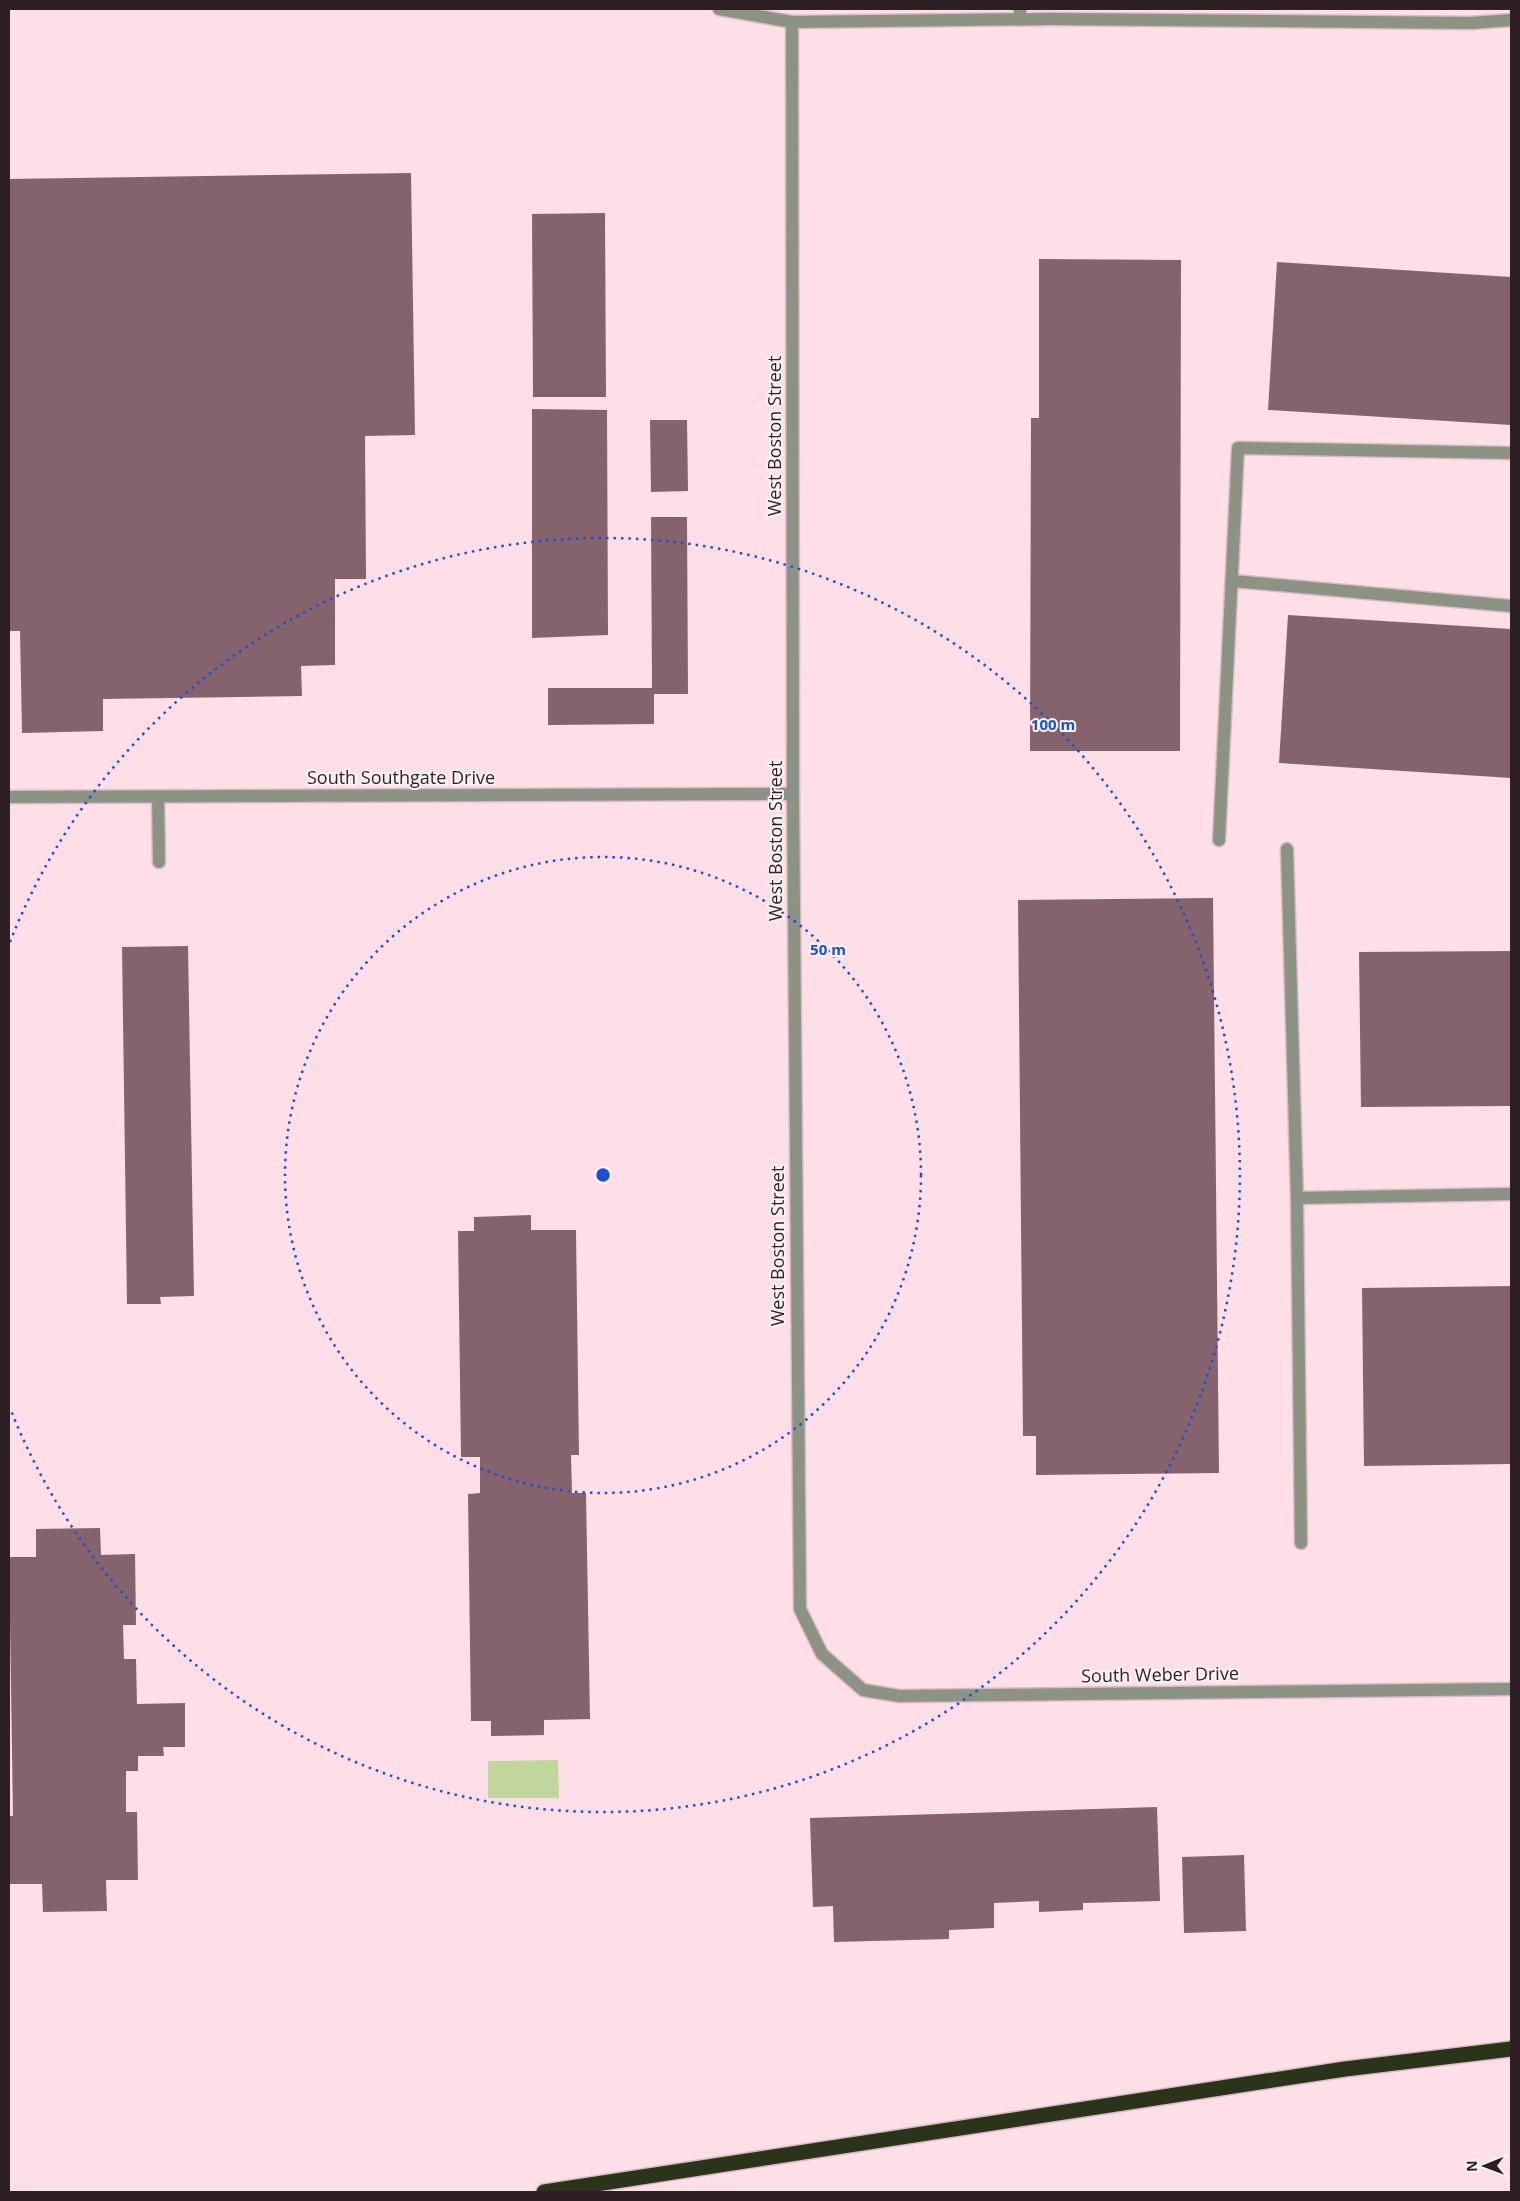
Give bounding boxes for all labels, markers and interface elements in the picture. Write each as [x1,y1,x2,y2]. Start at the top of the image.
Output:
street label: West Boston Street [762,356,786,516]
text: 100 m [1031,714,1075,734]
street label: West Boston Street [763,761,787,921]
street label: South Southgate Drive [307,765,495,789]
text: 50 m [810,939,846,959]
centre of rings [594,1166,612,1184]
street label: West Boston Street [765,1166,789,1326]
street label: South Weber Drive [1081,1661,1239,1687]
north arrow [1460,2141,1510,2191]
text: N [1462,2160,1481,2172]

